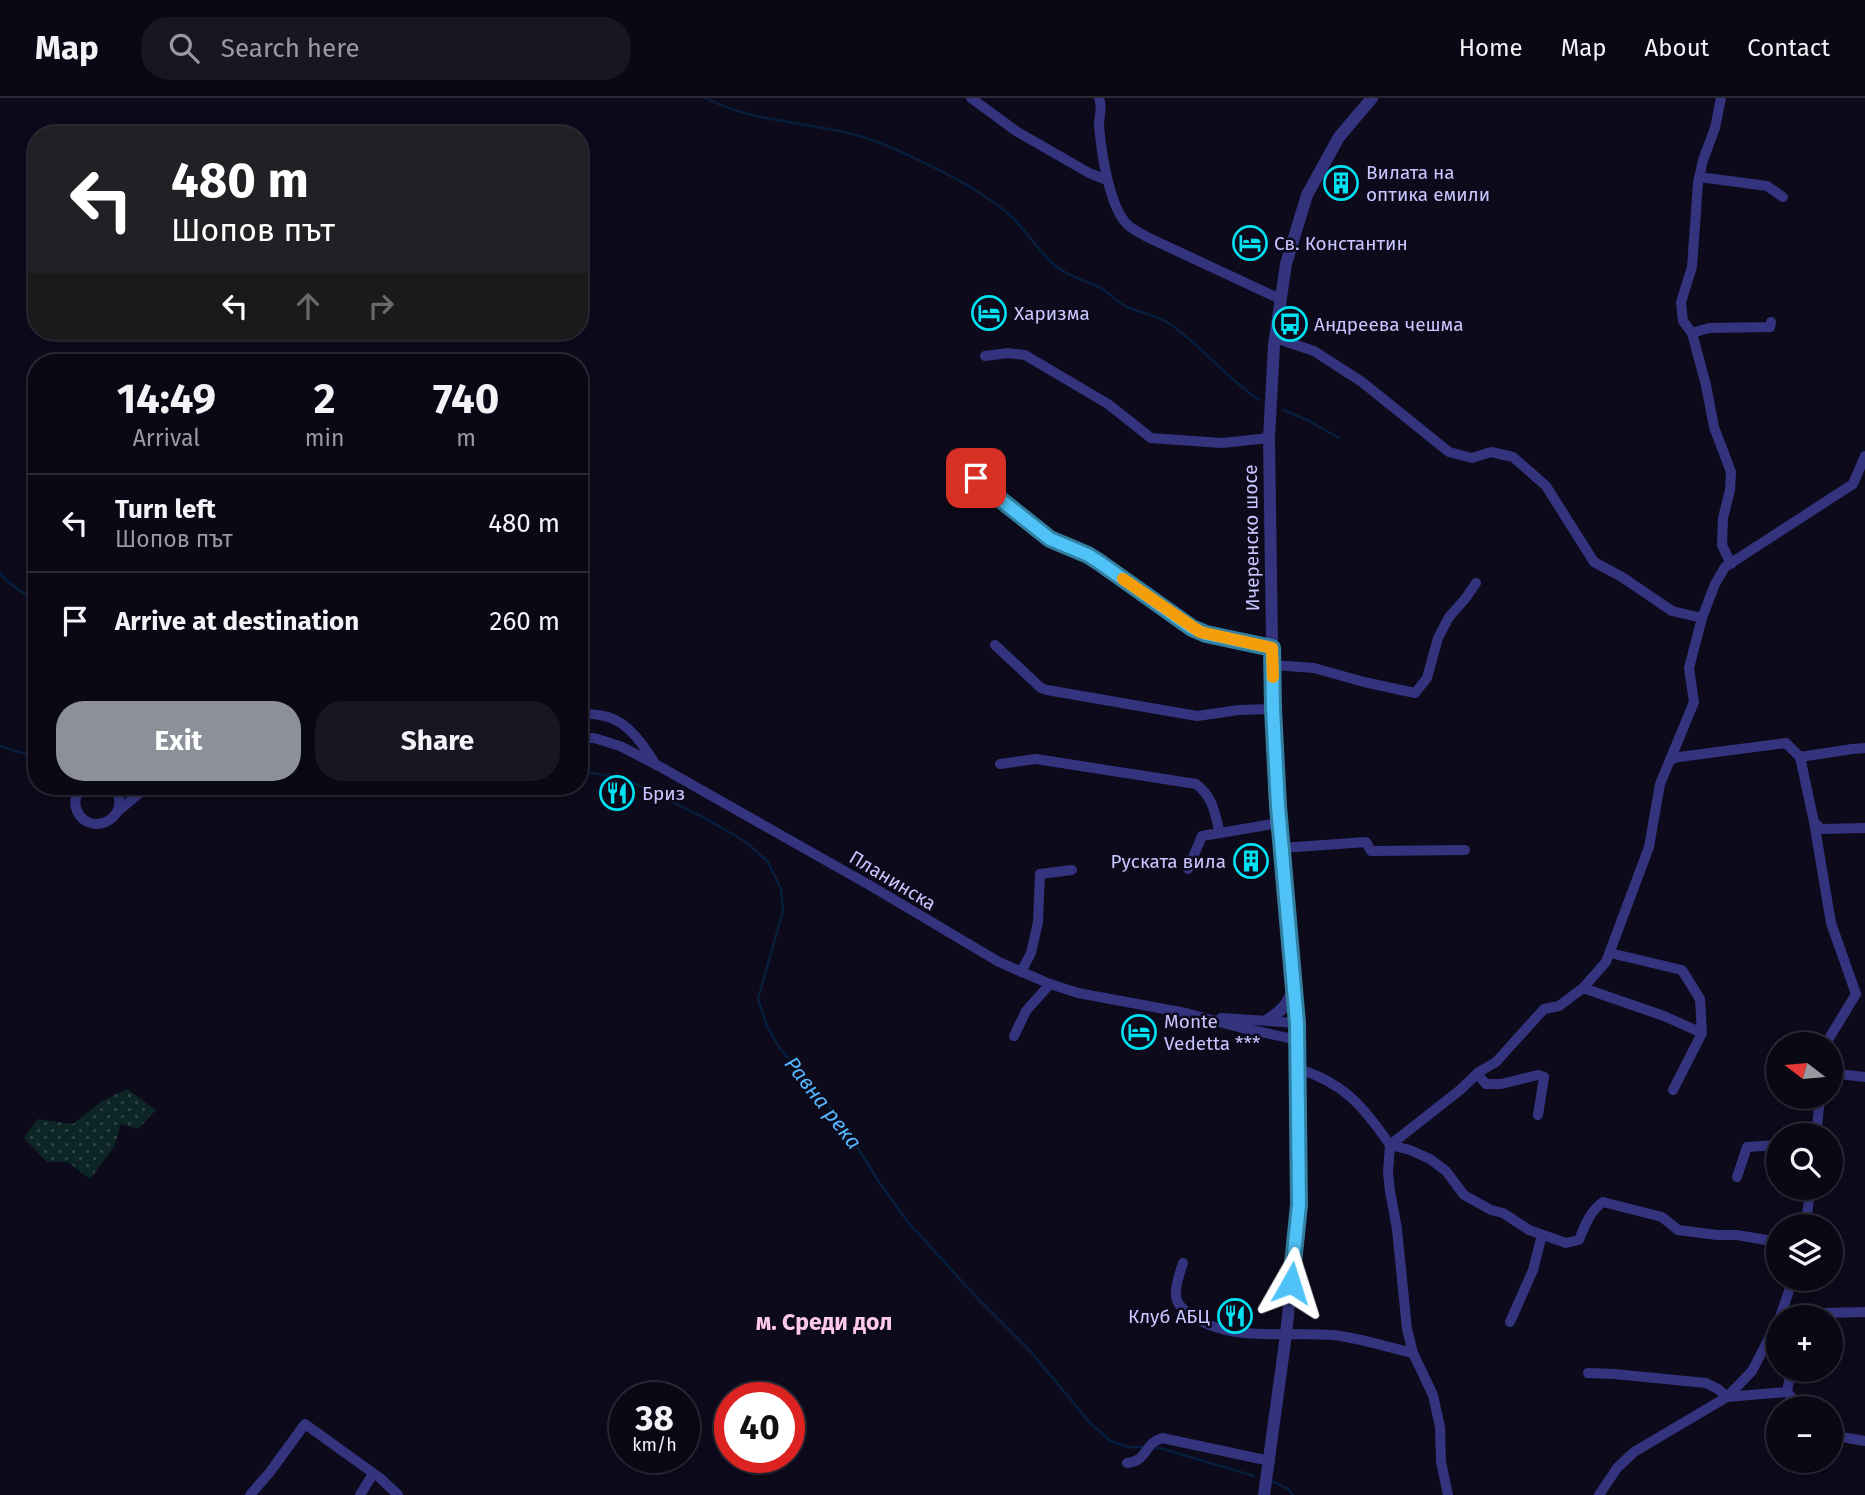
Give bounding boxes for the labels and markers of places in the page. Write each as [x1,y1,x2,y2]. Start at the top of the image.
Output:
place label: Вилата на оптика емили [1366,161,1490,206]
building icon: Вилата на оптика емили [1322,164,1360,202]
hotel icon: Св. Константин [1231,224,1269,262]
place label: Св. Константин [1274,232,1408,255]
hotel icon: Харизма [970,294,1008,332]
place label: Харизма [1014,302,1090,325]
bus stop icon: Андреева чешма [1271,305,1309,343]
place label: Андреева чешма [1314,313,1464,336]
pin [946,448,1006,508]
restaurant icon: Бриз [598,774,636,812]
place label: Бриз [642,782,685,805]
building icon: Руската вила [1232,842,1270,880]
place label: Руската вила [1111,850,1226,873]
place label: Monte Vedetta *** [1164,1010,1260,1055]
hotel icon: Monte Vedetta *** [1120,1013,1158,1051]
restaurant icon: Клуб АБЦ [1216,1297,1254,1335]
place label: Клуб АБЦ [1128,1305,1210,1328]

